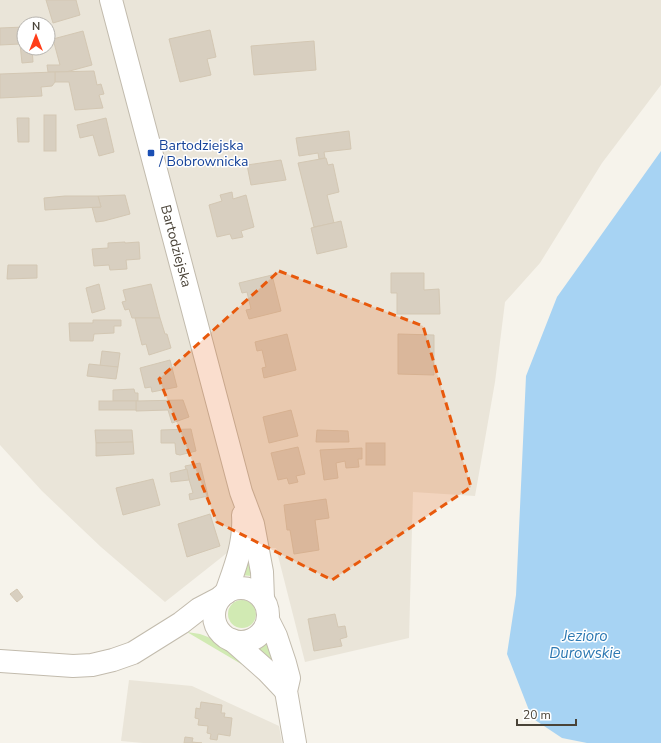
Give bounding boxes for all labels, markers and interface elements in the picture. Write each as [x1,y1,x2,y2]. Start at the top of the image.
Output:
north arrow [16,16,56,56]
text: N [32,19,40,34]
place label: Bartodziejska / Bobrownicka [158,136,248,171]
marker: Bartodziejska / Bobrownicka [146,148,156,158]
street label: Bartodziejska [156,203,196,289]
water label: Jezioro Durowskie [549,626,621,663]
scale bar [517,701,576,727]
text: 20 m [523,707,551,723]

